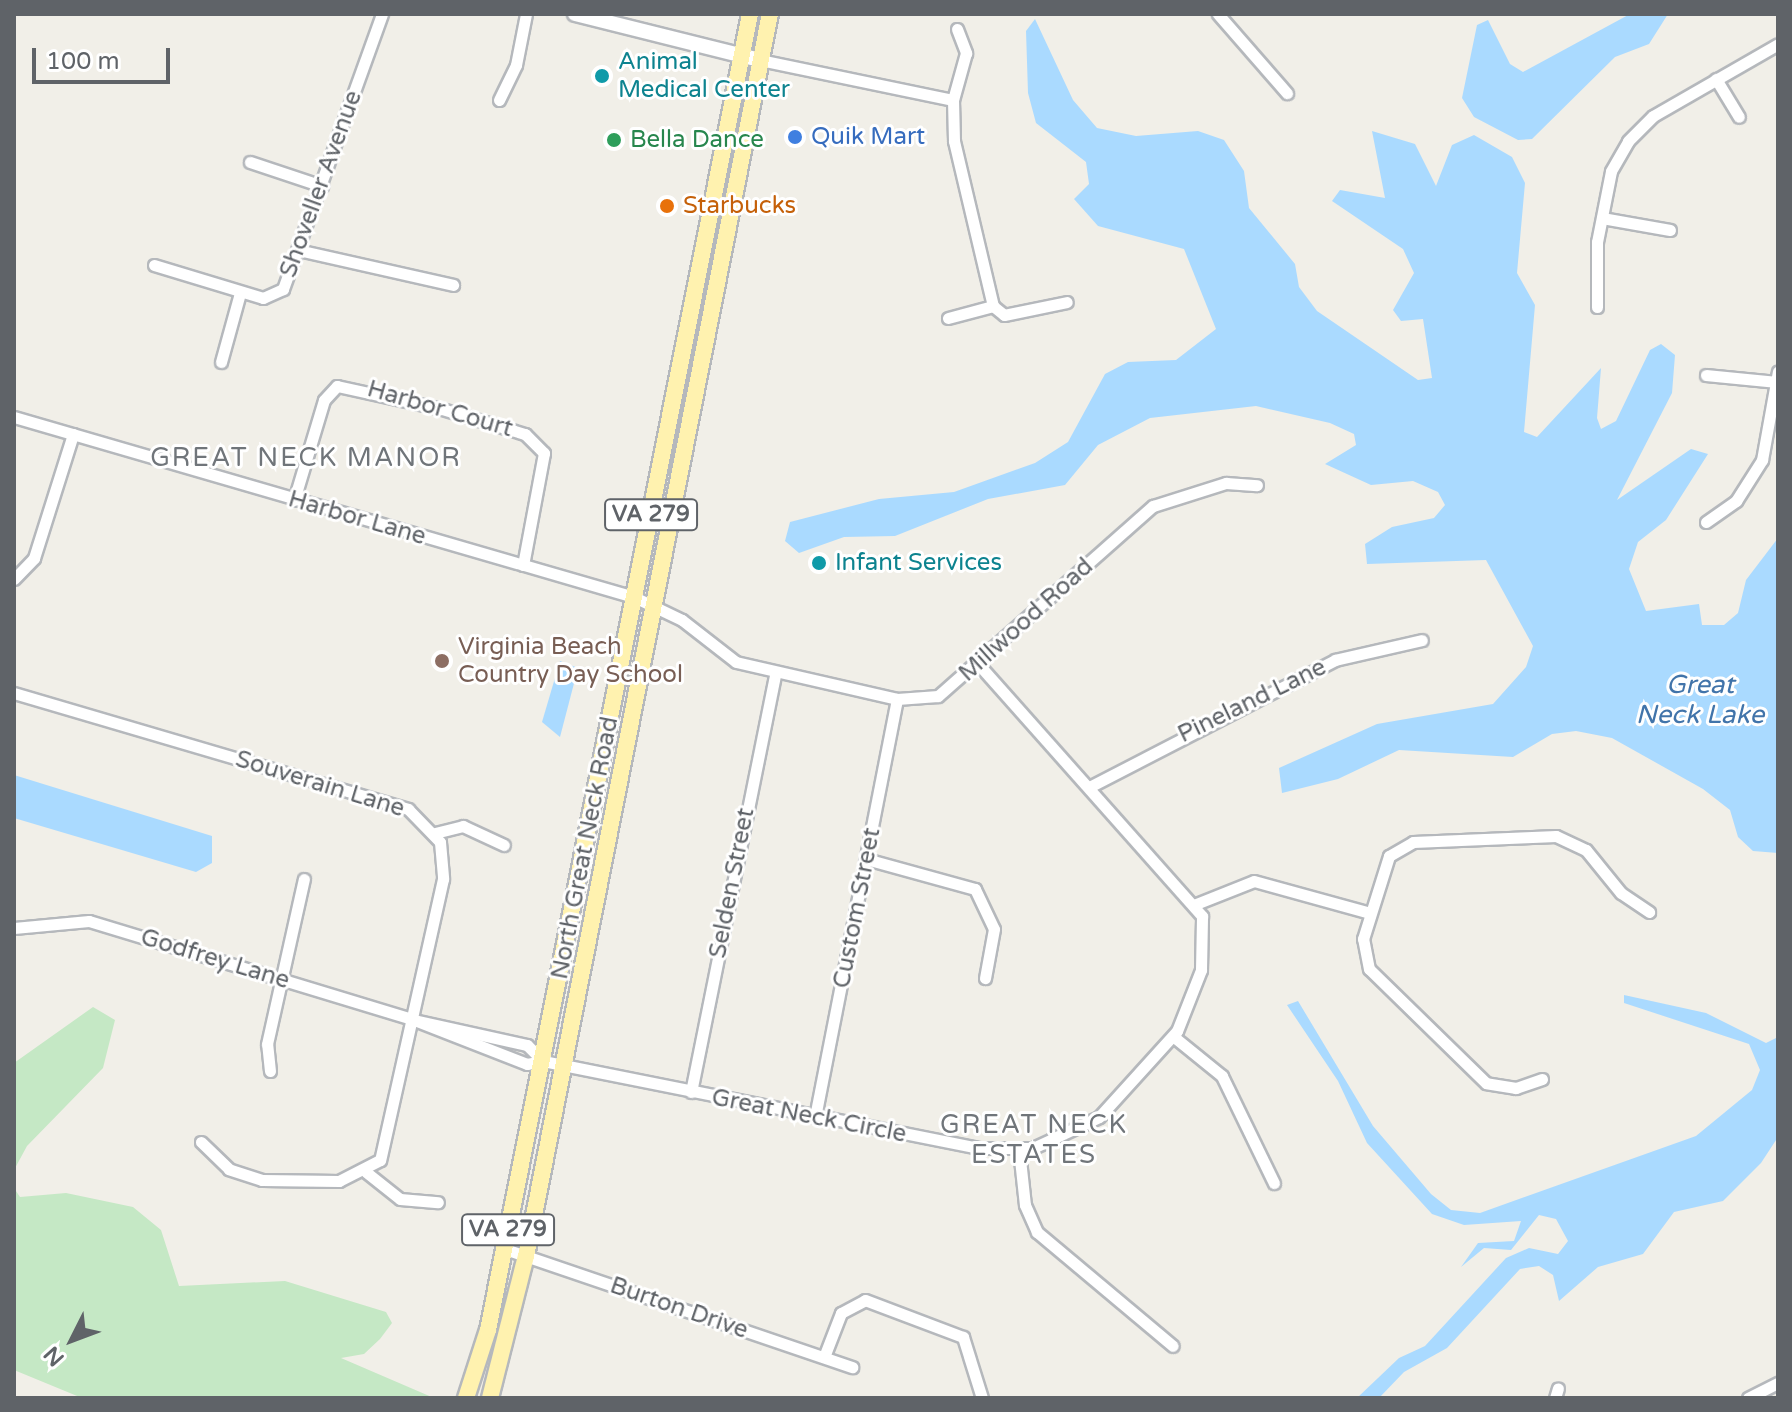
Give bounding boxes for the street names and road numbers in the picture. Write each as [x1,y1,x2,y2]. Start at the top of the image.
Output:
street label: Shoveller Avenue [274,87,368,281]
street label: Harbor Court [364,375,516,443]
street label: Harbor Lane [285,485,429,551]
road number: VA 279 [603,497,699,533]
street label: Millwood Road [953,552,1099,688]
street label: Pineland Lane [1173,653,1331,749]
street label: North Great Neck Road [545,714,625,982]
street label: Souverain Lane [232,745,408,823]
street label: Selden Street [703,805,761,961]
street label: Custom Street [827,825,887,991]
street label: Godfrey Lane [137,923,293,995]
street label: Great Neck Circle [709,1083,909,1149]
road number: VA 279 [460,1212,556,1248]
street label: Burton Drive [606,1271,752,1345]

